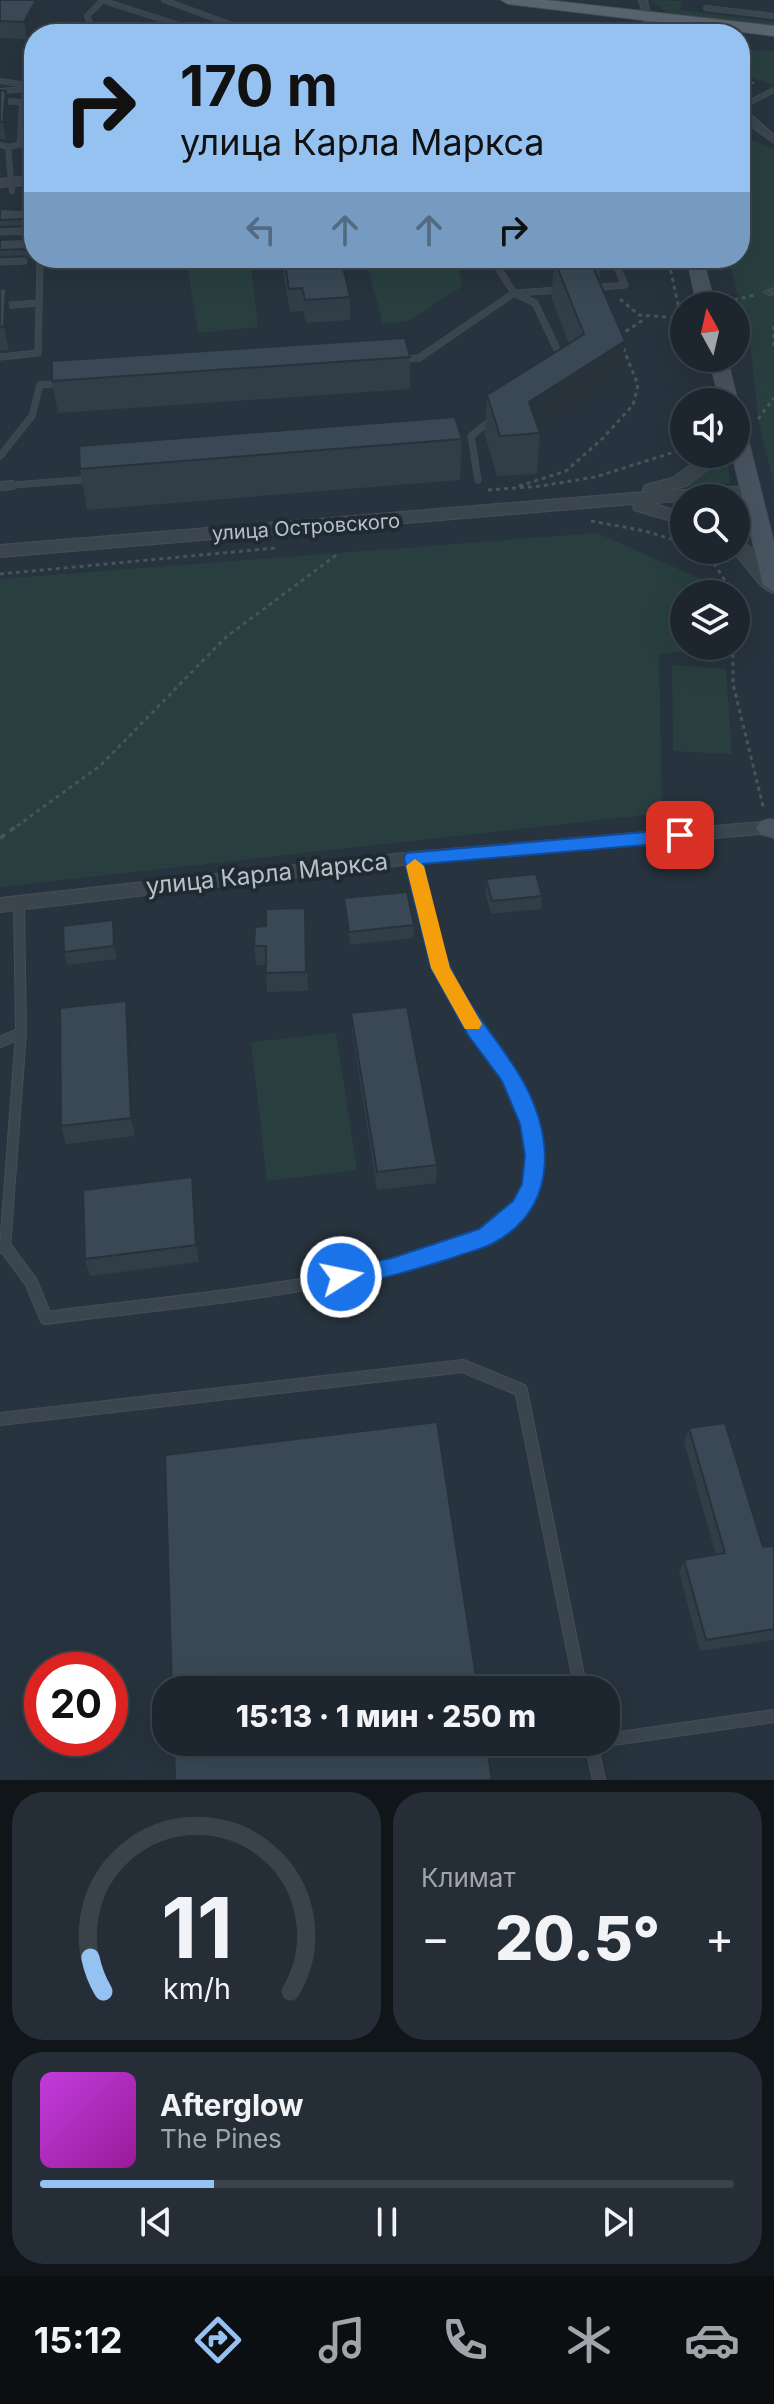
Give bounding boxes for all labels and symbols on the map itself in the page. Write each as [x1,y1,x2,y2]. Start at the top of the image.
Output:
north arrow [670,292,750,372]
street label: улица Островского [211,508,401,546]
pin [646,801,714,869]
street label: улица Карла Маркса [145,846,389,901]
position arrow [299,1235,383,1319]
speed limit sign: 20 [24,1652,128,1756]

